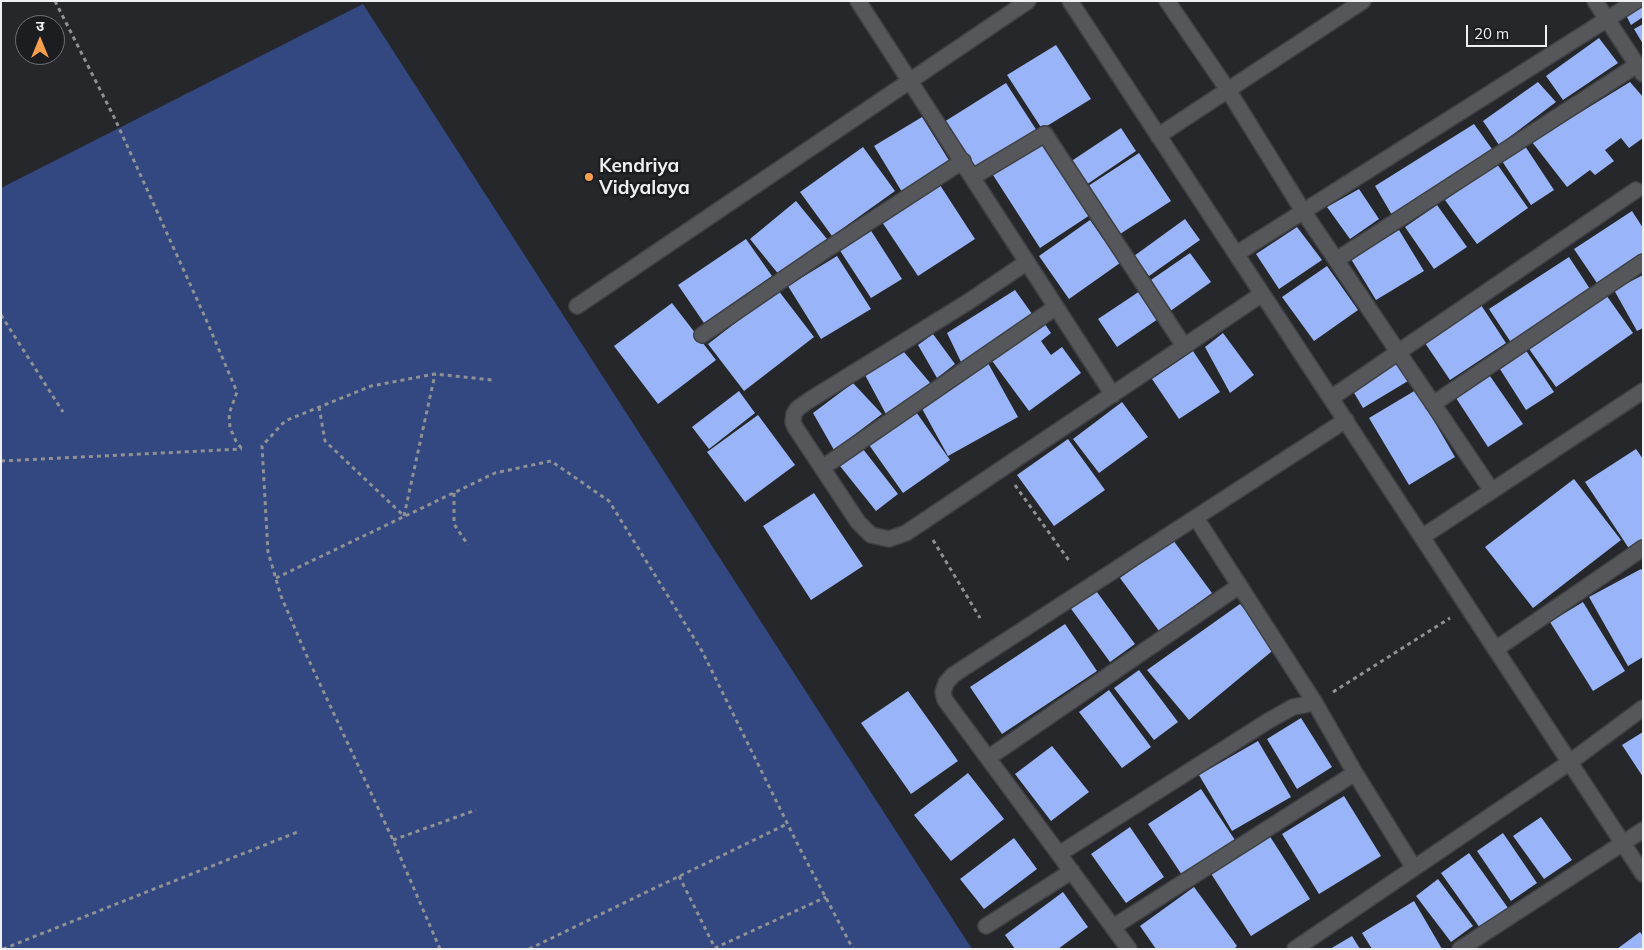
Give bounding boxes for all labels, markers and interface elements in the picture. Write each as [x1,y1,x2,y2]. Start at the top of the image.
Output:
north arrow [15,15,65,65]
scale bar [1469,15,1550,47]
text: उ [36,17,44,35]
text: 20 m [1474,24,1509,43]
place label: Kendriya Vidyalaya [599,155,690,199]
marker: Kendriya Vidyalaya [583,171,595,183]

